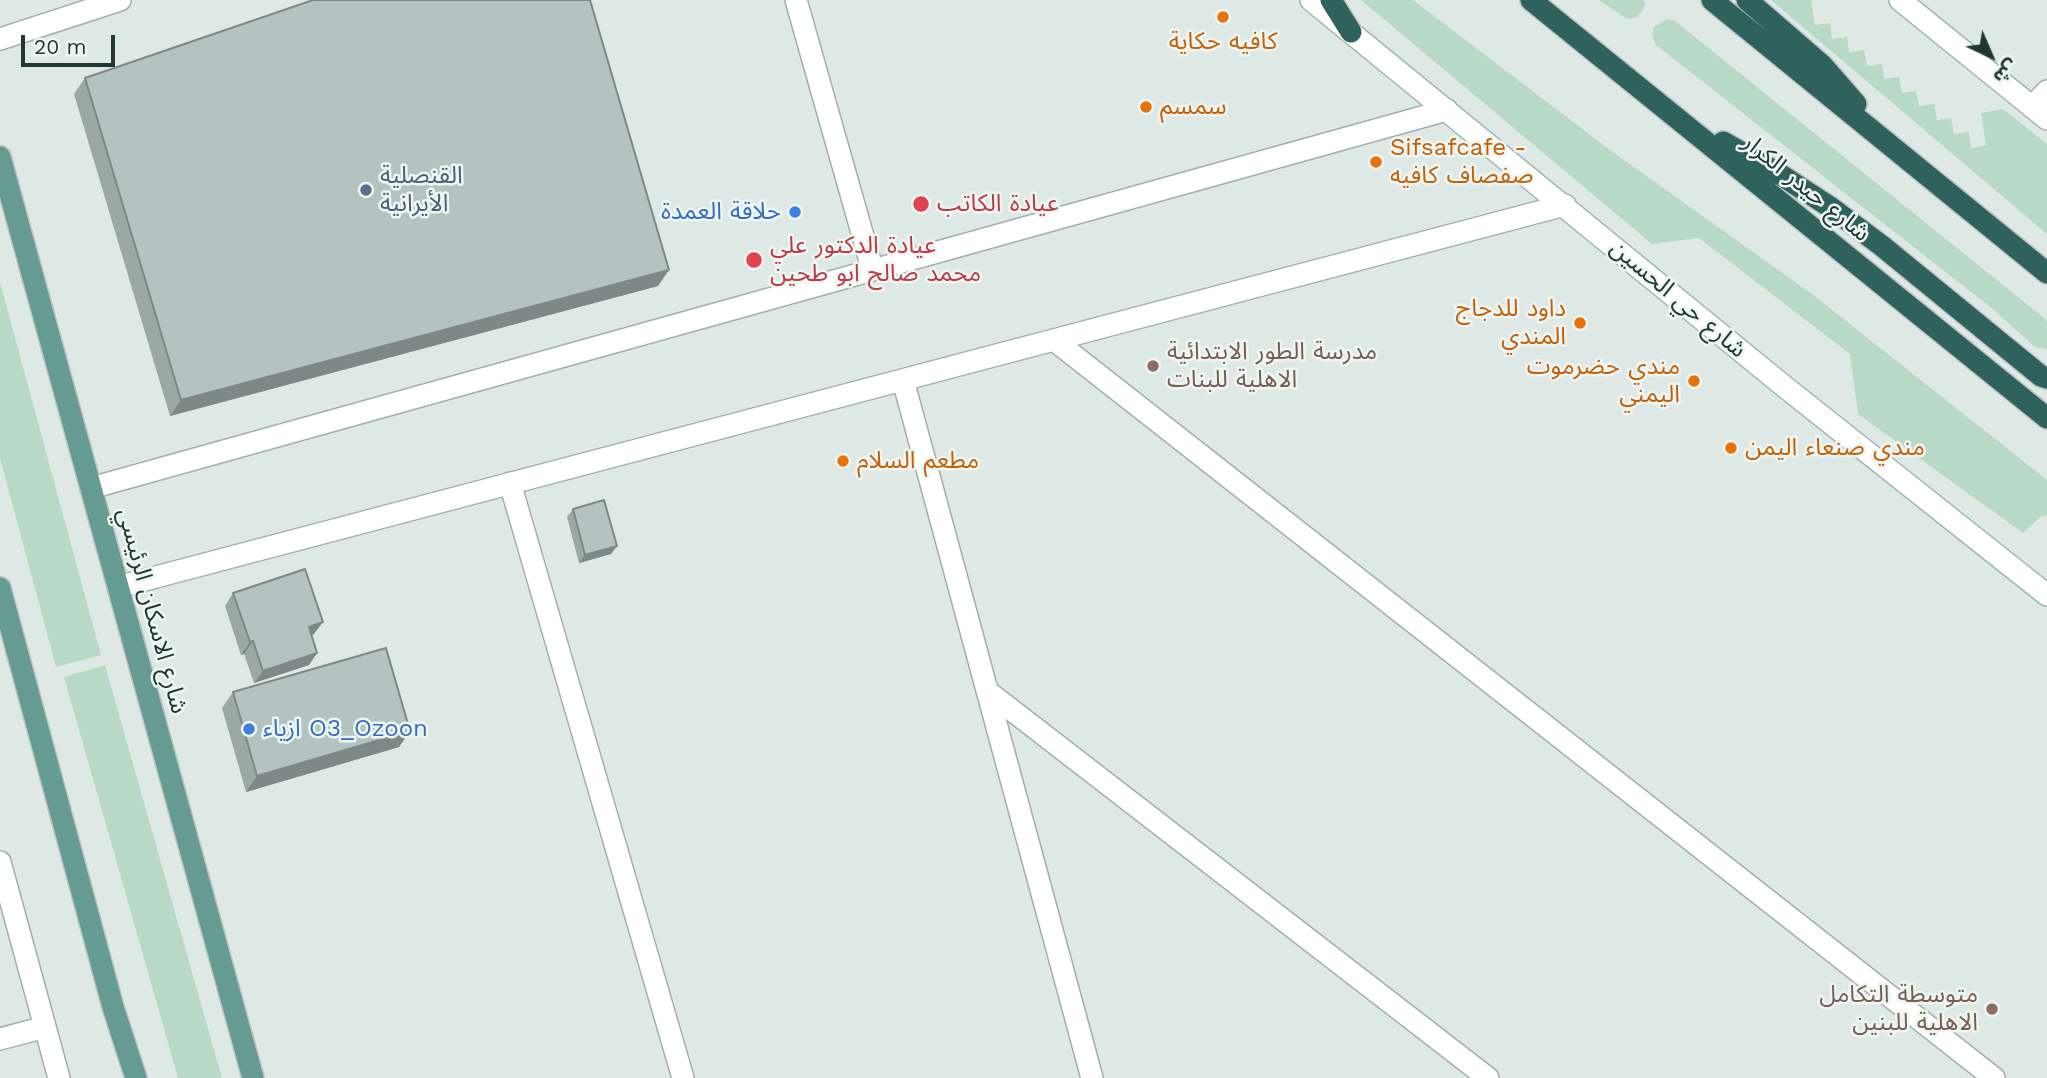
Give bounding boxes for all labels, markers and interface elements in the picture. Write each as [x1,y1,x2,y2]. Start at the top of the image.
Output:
marker: كافيه حكاية [1215,9,1231,25]
scale bar [24,21,119,65]
north arrow [1956,21,2026,91]
place label: كافيه حكاية [1169,28,1277,56]
text: 20 m [34,34,86,59]
text: ش [1989,54,2023,89]
place label: سمسم [1160,93,1227,121]
marker: سمسم [1138,99,1154,115]
street label: شارع حيدر الكرار [1737,128,1875,248]
place label: Sifsafcafe - صفصاف كافيه [1390,134,1533,190]
marker: Sifsafcafe - صفصاف كافيه [1368,154,1384,170]
place label: القنصلية الأيرانية [380,162,463,218]
marker: القنصلية الأيرانية [358,182,374,198]
place label: عيادة الكاتب [937,190,1059,218]
marker: عيادة الكاتب [911,194,931,214]
place label: حلاقة العمدة [661,198,781,226]
marker: حلاقة العمدة [787,204,803,220]
place label: عيادة الدكتور علي محمد صالح ابو طحين [770,232,981,288]
street label: شارع حي الحسين [1604,234,1752,364]
marker: عيادة الدكتور علي محمد صالح ابو طحين [744,250,764,270]
place label: داود للدجاج المندي [1456,295,1566,351]
marker: داود للدجاج المندي [1572,315,1588,331]
place label: مدرسة الطور الابتدائية الاهلية للبنات [1167,338,1377,394]
place label: مندي حضرموت اليمني [1527,353,1680,409]
marker: مدرسة الطور الابتدائية الاهلية للبنات [1145,358,1161,374]
marker: مندي حضرموت اليمني [1686,373,1702,389]
place label: مندي صنعاء اليمن [1745,434,1925,462]
marker: مندي صنعاء اليمن [1723,440,1739,456]
place label: مطعم السلام [857,447,979,475]
marker: مطعم السلام [835,453,851,469]
street label: شارع الاسكان الرئيسي [111,505,193,717]
place label: ازياء O3_Ozoon [263,715,428,743]
marker: ازياء O3_Ozoon [241,721,257,737]
place label: متوسطة التكامل الاهلية للبنين [1819,981,1978,1037]
marker: متوسطة التكامل الاهلية للبنين [1984,1001,2000,1017]

